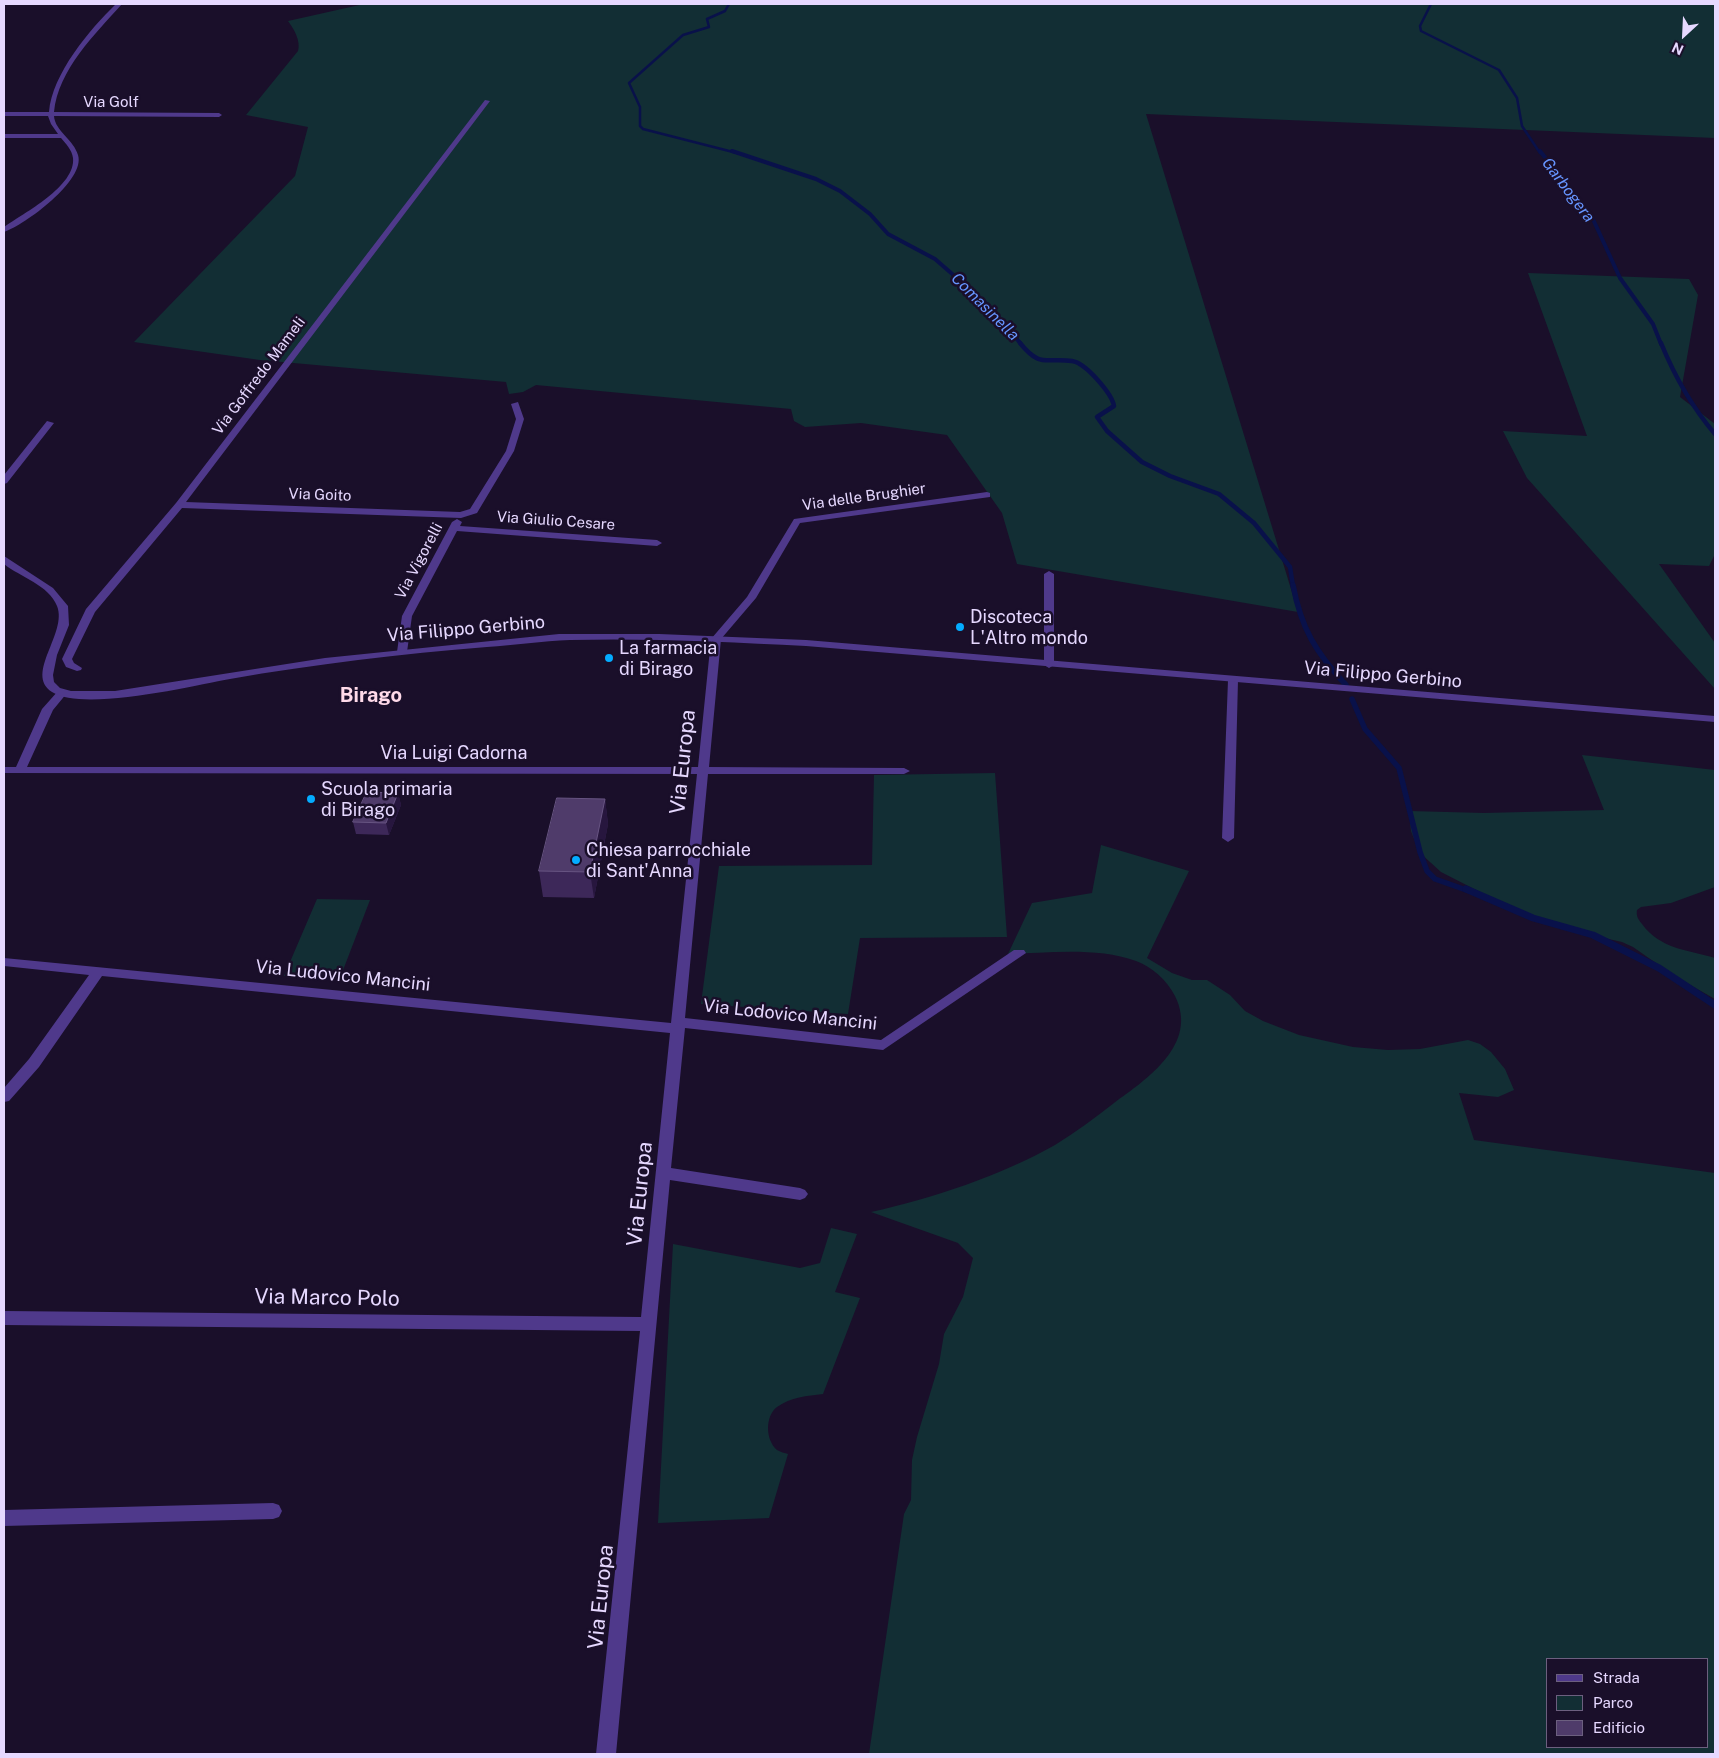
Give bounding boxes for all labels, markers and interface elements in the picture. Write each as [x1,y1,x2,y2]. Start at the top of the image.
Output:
north arrow [1659,10,1709,60]
text: N [1669,39,1686,58]
street label: Via Golf [83,93,139,111]
water label: Garbogera [1537,154,1599,226]
water label: Comasinella [947,269,1023,345]
street label: Via Goffredo Mameli [209,314,309,438]
street label: Via delle Brughier [801,479,927,515]
street label: Via Goito [288,485,352,505]
street label: Via Giulio Cesare [496,508,616,534]
street label: Via Vigorelli [391,520,447,602]
place label: Discoteca L'Altro mondo [970,606,1088,649]
street label: Via Filippo Gerbino [386,611,546,647]
marker: Discoteca L'Altro mondo [954,621,966,633]
place label: La farmacia di Birago [619,637,717,680]
marker: La farmacia di Birago [603,652,615,664]
street label: Via Filippo Gerbino [1303,657,1463,693]
district label: Birago [340,684,402,708]
street label: Via Europa [665,708,701,816]
street label: Via Luigi Cadorna [381,742,527,764]
place label: Scuola primaria di Birago [321,778,452,821]
marker: Scuola primaria di Birago [305,793,317,805]
place label: Chiesa parrocchiale di Sant'Anna [586,839,751,882]
marker: Chiesa parrocchiale di Sant'Anna [570,854,582,866]
street label: Via Ludovico Mancini [255,956,431,996]
street label: Via Lodovico Mancini [702,995,878,1035]
street label: Via Europa [622,1140,658,1248]
street label: Via Marco Polo [254,1284,400,1312]
street label: Via Europa [583,1543,619,1651]
legend [1546,1658,1709,1748]
text: Strada [1593,1669,1640,1686]
text: Parco [1593,1694,1633,1711]
text: Edificio [1593,1719,1645,1736]

